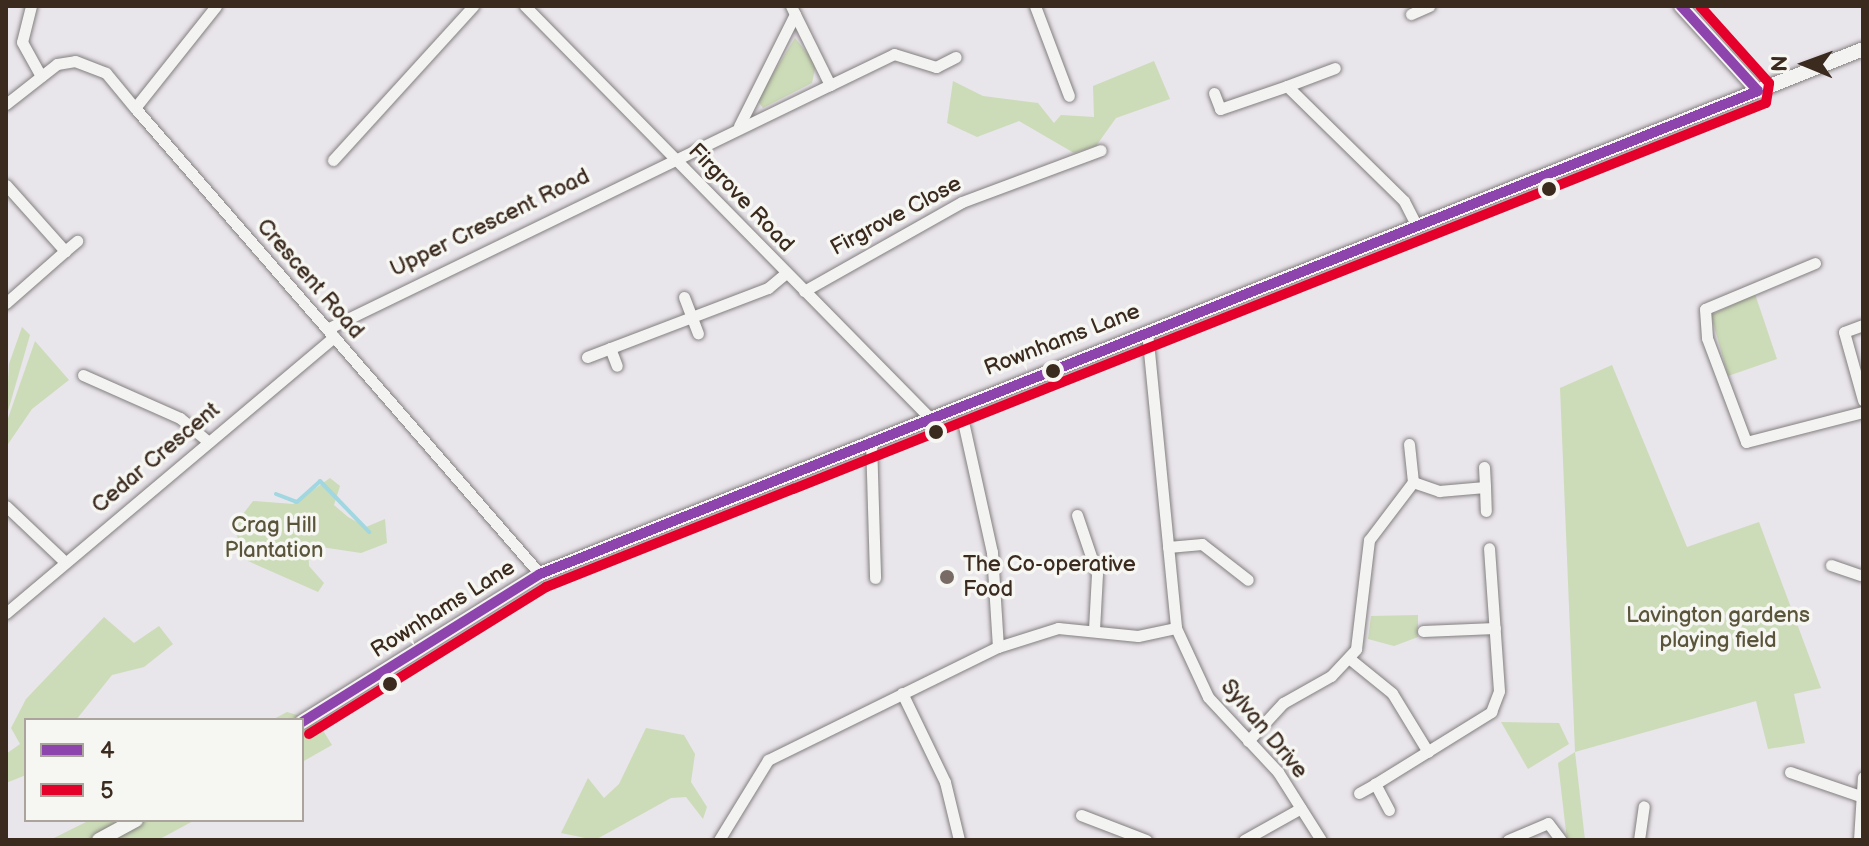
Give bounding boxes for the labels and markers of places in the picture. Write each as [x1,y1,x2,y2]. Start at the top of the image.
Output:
unlabelled marker [1541,181,1557,197]
unlabelled marker [1045,363,1061,379]
unlabelled marker [928,424,944,440]
place label: The Co-operative Food [963,551,1136,602]
marker: The Co-operative Food [938,568,956,586]
unlabelled marker [382,676,398,692]

